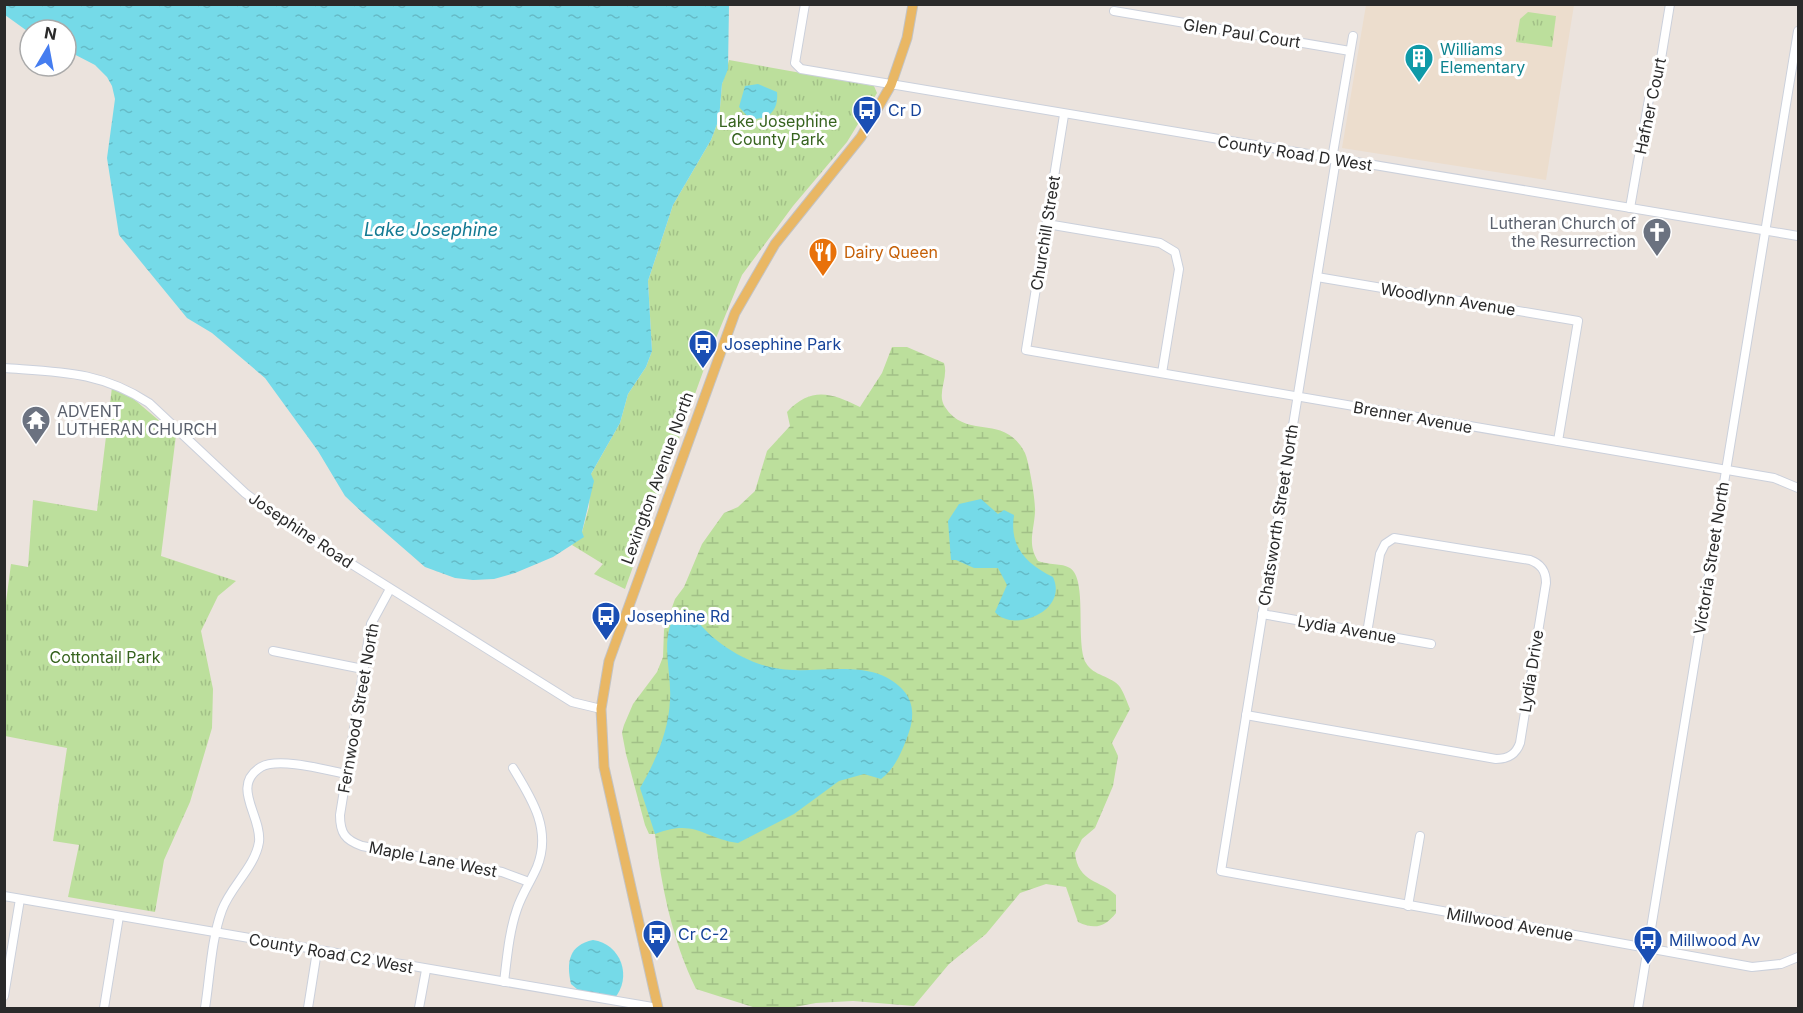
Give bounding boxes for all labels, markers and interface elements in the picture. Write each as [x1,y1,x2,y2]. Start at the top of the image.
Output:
street label: Glen Paul Court [1182,14,1302,52]
north arrow [18,18,78,78]
text: N [43,22,58,44]
place label: Williams Elementary [1440,39,1525,77]
building icon: Williams Elementary [1403,42,1435,84]
street label: Hafner Court [1630,56,1670,156]
bus stop icon: Cr D [851,94,883,136]
place label: Cr D [888,100,922,120]
park label: Lake Josephine County Park [719,111,837,149]
street label: County Road D West [1216,131,1374,175]
street label: Churchill Street [1026,174,1064,292]
place label: Lutheran Church of the Resurrection [1490,213,1636,251]
church icon: Lutheran Church of the Resurrection [1641,216,1673,258]
water label: Lake Josephine [364,219,498,240]
restaurant icon: Dairy Queen [807,236,839,278]
place label: Dairy Queen [844,242,938,262]
street label: Woodlynn Avenue [1379,278,1517,320]
bus stop icon: Josephine Park [687,328,719,370]
place label: Josephine Park [724,334,841,354]
street label: Lexington Avenue North [617,389,697,567]
street label: Brenner Avenue [1352,397,1474,437]
place label: ADVENT LUTHERAN CHURCH [57,401,217,439]
temple icon: ADVENT LUTHERAN CHURCH [20,404,52,446]
street label: Chatsworth Street North [1254,423,1302,607]
street label: Victoria Street North [1689,480,1733,636]
street label: Josephine Road [245,488,357,572]
bus stop icon: Josephine Rd [590,600,622,642]
place label: Josephine Rd [627,606,730,626]
street label: Lydia Avenue [1296,610,1398,648]
street label: Fernwood Street North [333,621,383,795]
street label: Lydia Drive [1515,628,1547,714]
park label: Cottontail Park [49,647,161,667]
street label: Maple Lane West [367,837,499,881]
street label: Millwood Avenue [1445,903,1575,945]
bus stop icon: Cr C-2 [641,918,673,960]
place label: Cr C-2 [678,924,728,944]
bus stop icon: Millwood Av [1632,924,1664,966]
street label: County Road C2 West [247,929,415,977]
place label: Millwood Av [1669,930,1760,950]

